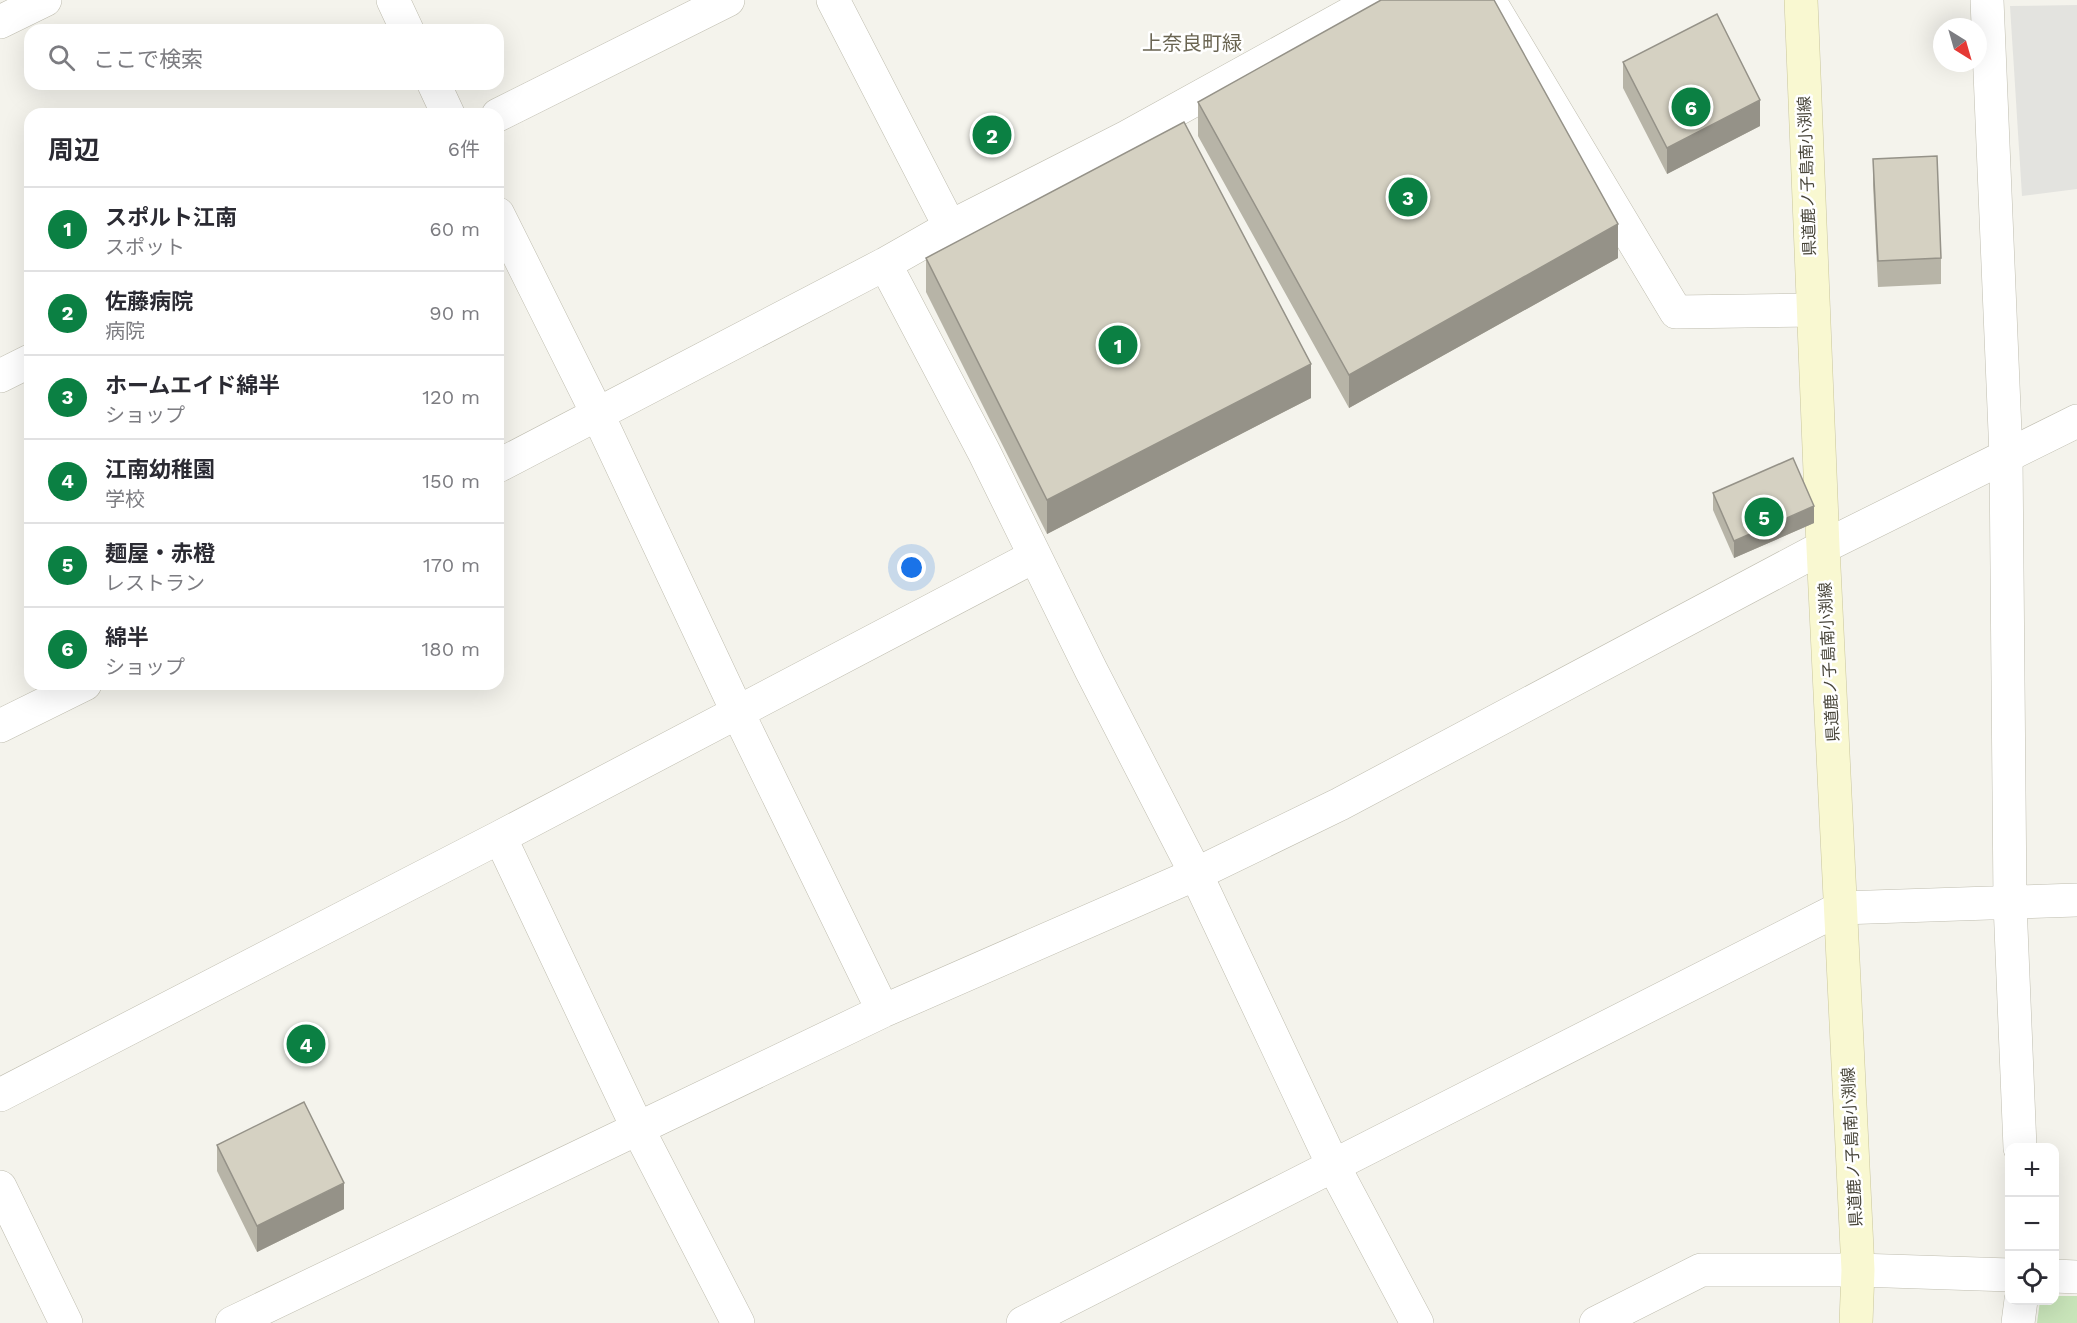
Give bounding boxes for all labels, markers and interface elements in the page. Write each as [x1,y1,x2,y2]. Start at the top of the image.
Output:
north arrow [1933,18,1987,72]
search box [24,24,504,90]
district label: 上奈良町緑 [1142,31,1242,55]
icon: search [45,41,78,74]
text: ここで検索 [93,47,203,72]
pin: 6 [1672,84,1710,130]
street label: 県道鹿ノ子島南小渕線 [1795,96,1819,256]
pin: 2 [972,112,1012,158]
text: 周辺 [48,135,100,165]
text: 6件 [448,137,480,161]
pin: 3 [1388,174,1428,220]
text: スポルト江南 [105,205,237,230]
text: 1 [63,217,72,241]
text: 60 m [430,217,480,241]
text: スポット [105,235,185,259]
text: 佐藤病院 [105,289,193,314]
text: 2 [62,301,73,325]
text: 90 m [429,301,480,325]
text: 病院 [105,319,145,343]
pin: 1 [1098,322,1138,368]
text: ホームエイド綿半 [105,373,280,398]
text: 3 [62,385,73,409]
text: 120 m [422,385,480,409]
text: ショップ [105,403,185,427]
text: 江南幼稚園 [105,457,215,482]
text: 4 [61,469,74,493]
text: 150 m [422,469,480,493]
text: 学校 [105,487,145,511]
pin: 5 [1744,494,1784,540]
text: 麺屋・赤橙 [105,541,215,566]
text: 5 [62,553,73,577]
text: 170 m [423,553,480,577]
your location [897,553,926,582]
text: レストラン [105,571,205,595]
street label: 県道鹿ノ子島南小渕線 [1815,582,1843,742]
text: 綿半 [105,625,149,650]
text: 6 [61,637,74,661]
text: 180 m [422,637,480,661]
text: ショップ [105,655,185,679]
pin: 4 [286,1022,326,1066]
street label: 県道鹿ノ子島南小渕線 [1838,1067,1866,1227]
map controls [2005,1143,2059,1305]
button: + [2005,1143,2059,1197]
button: − [2005,1197,2059,1251]
button: locate [2005,1251,2059,1305]

